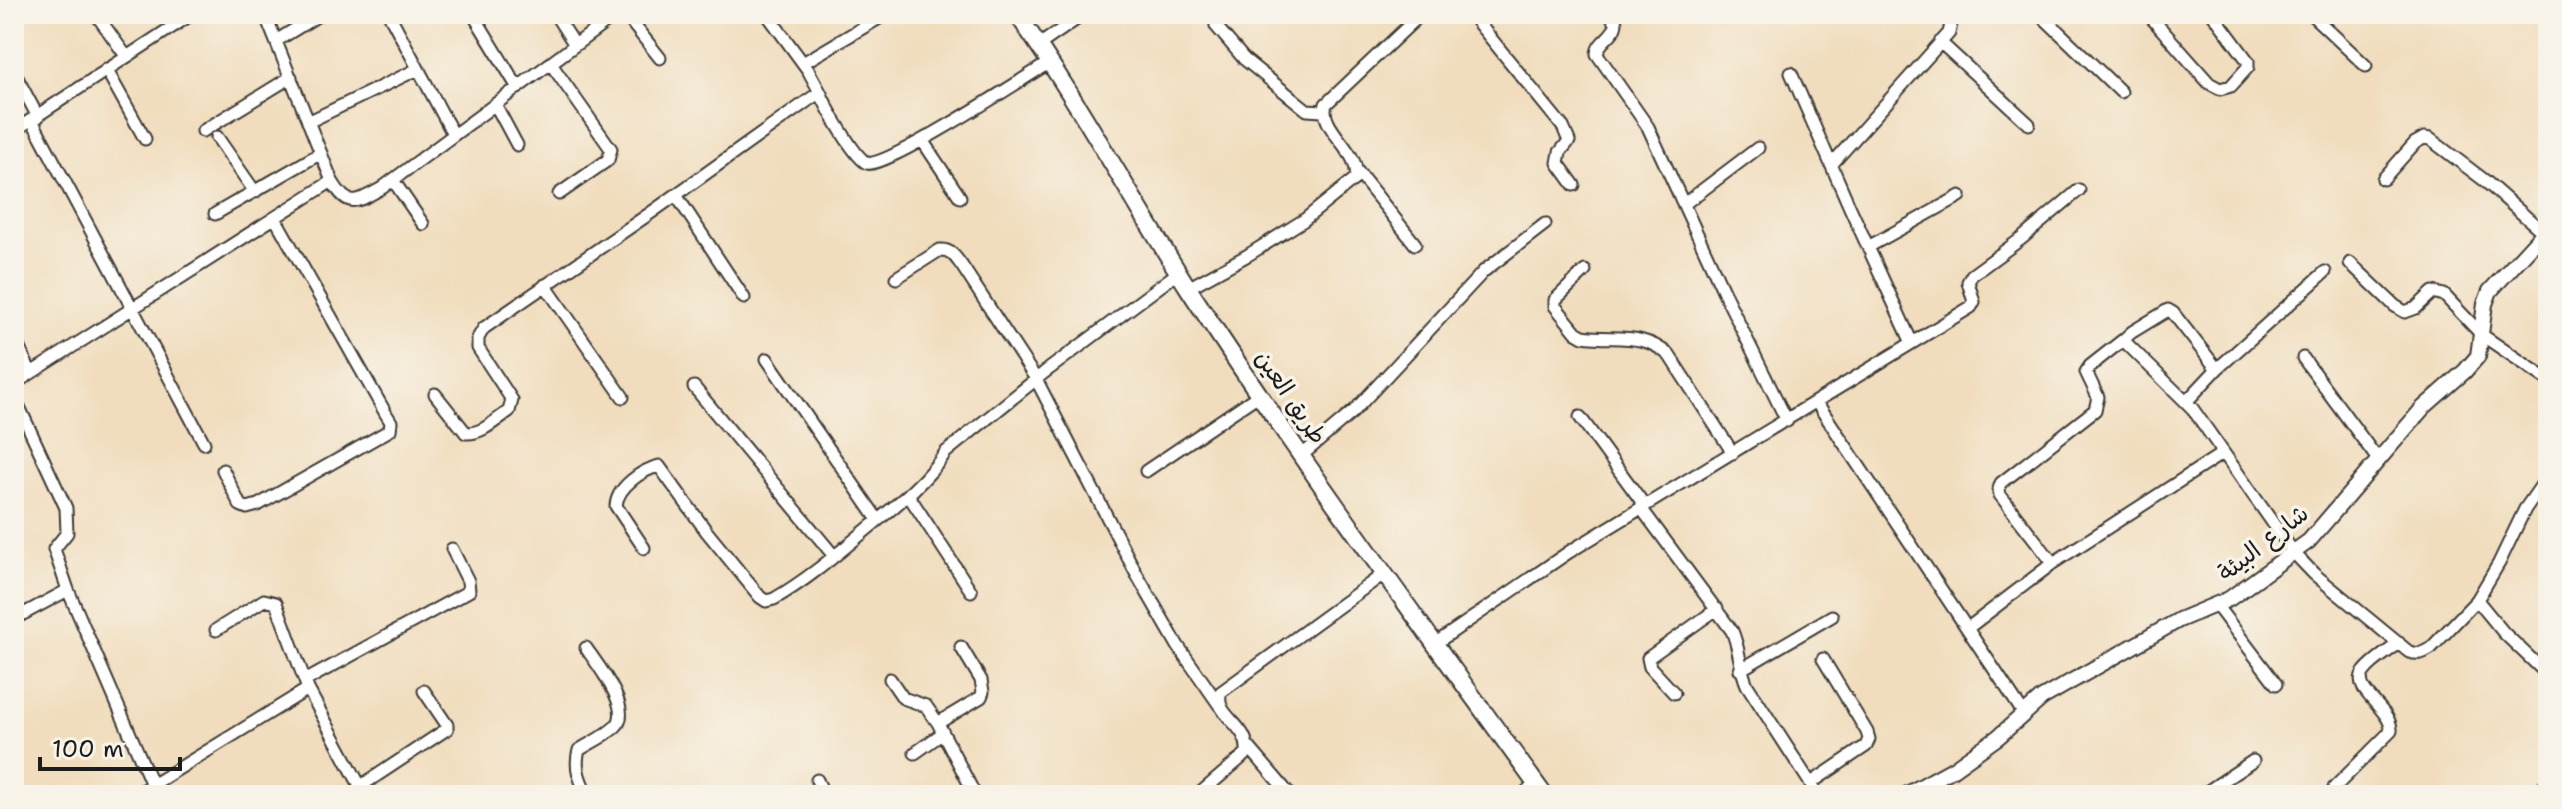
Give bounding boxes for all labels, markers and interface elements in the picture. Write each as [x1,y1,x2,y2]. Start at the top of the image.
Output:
street label: طريق العين [1248,344,1334,450]
street label: شارع البيئة [2211,497,2316,589]
scale bar [40,721,180,771]
text: 100 m [52,733,124,765]

